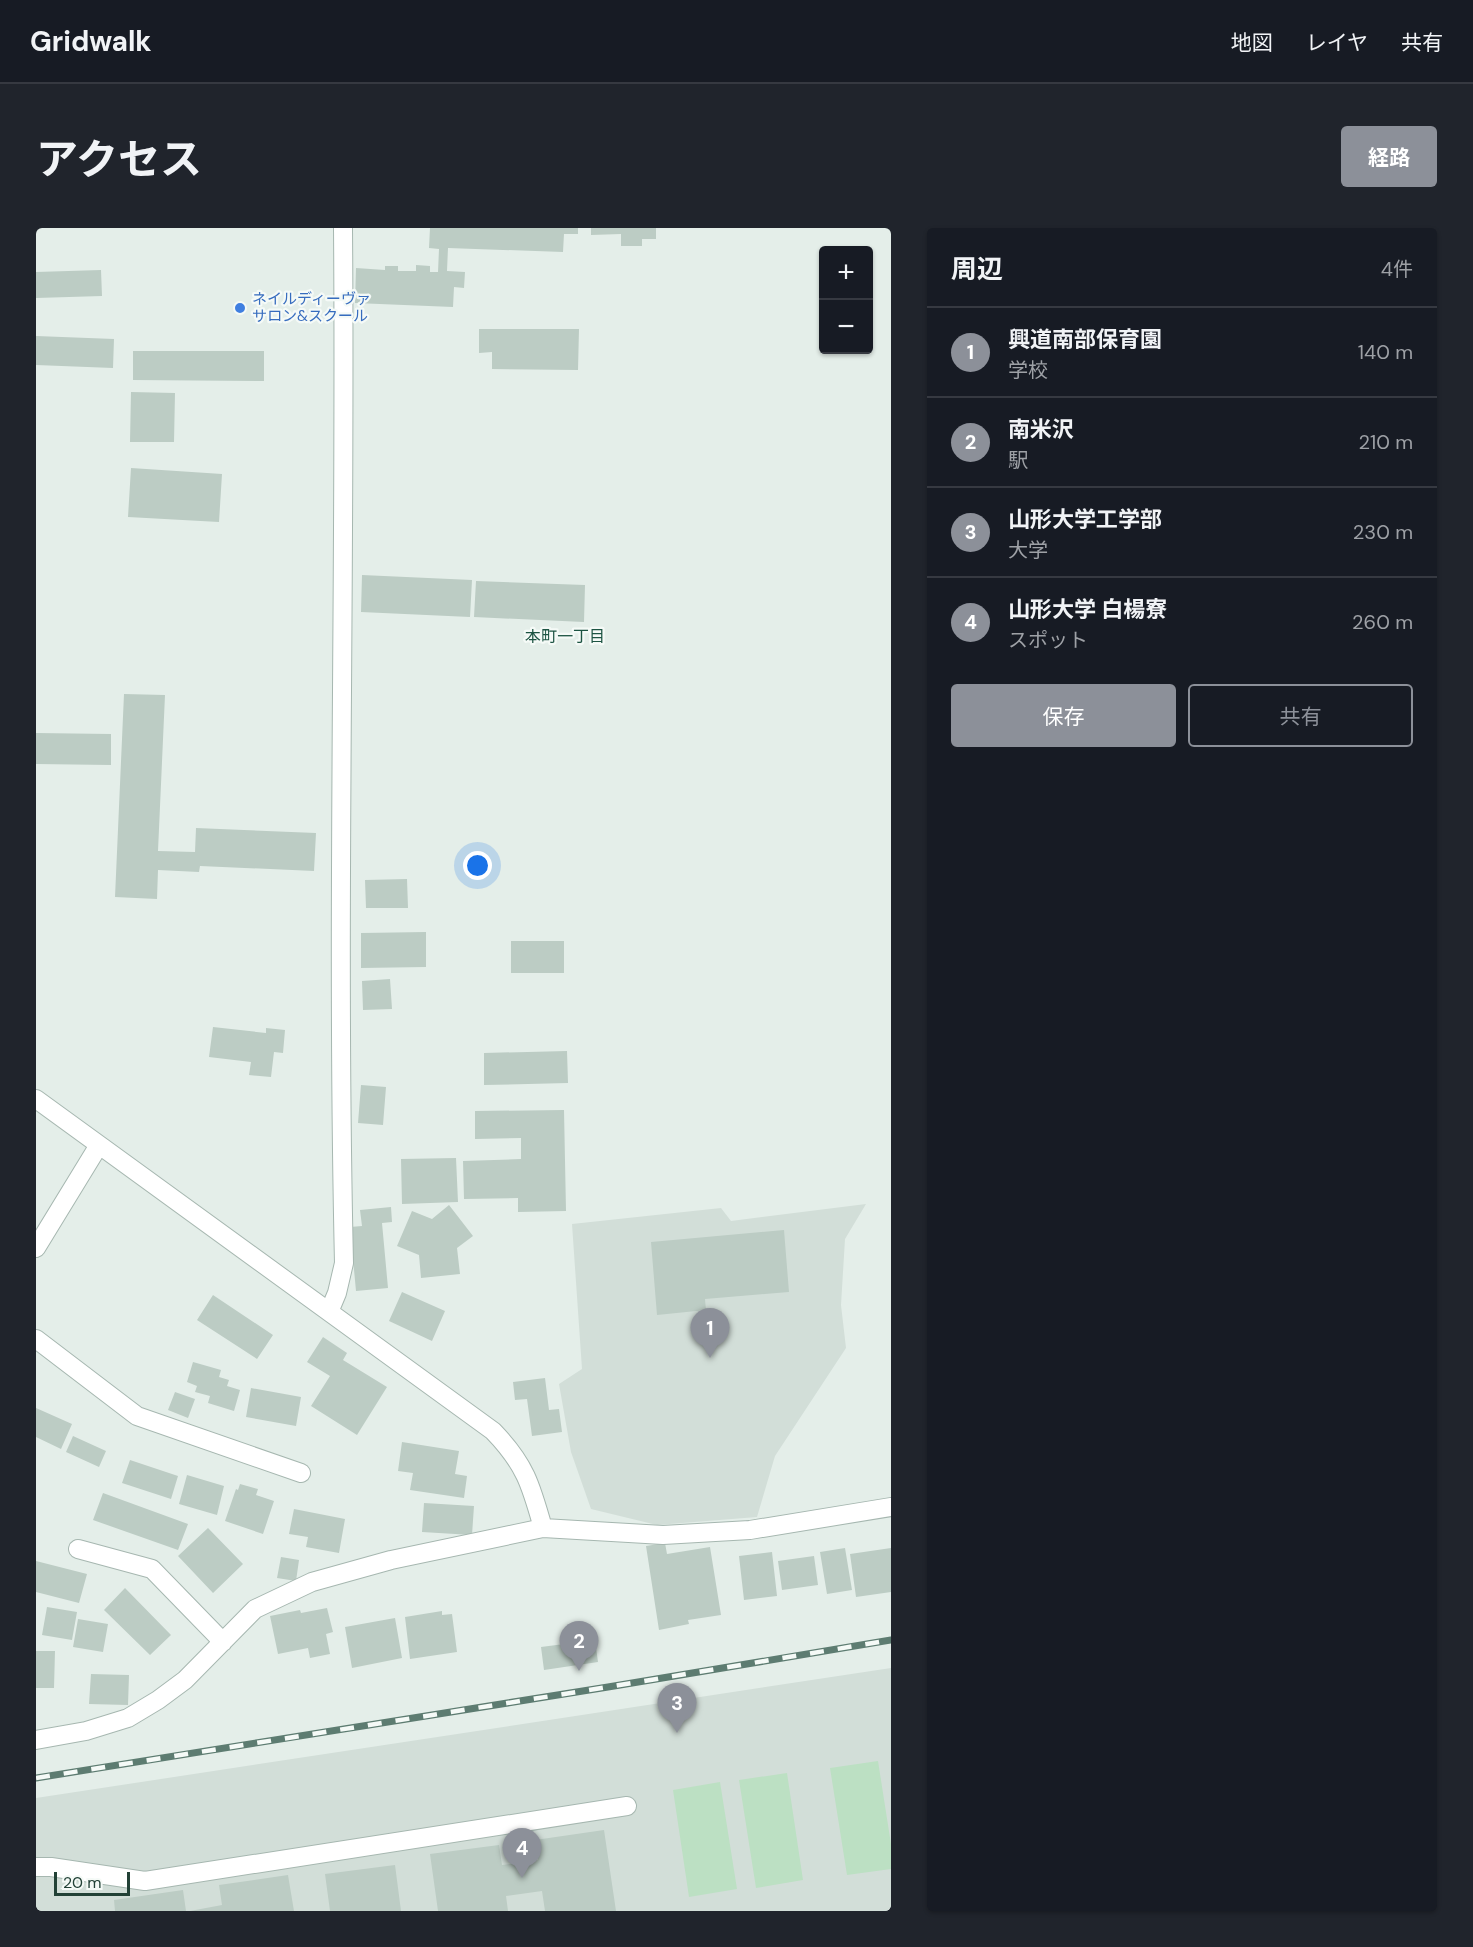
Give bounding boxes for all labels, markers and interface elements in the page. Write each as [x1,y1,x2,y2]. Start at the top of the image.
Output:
text: Gridwalk [30,23,152,60]
text: 地図 [1231,29,1273,57]
text: レイヤ [1306,29,1368,57]
text: 共有 [1401,29,1443,57]
button: 経路 [1341,126,1437,187]
text: アクセス [36,132,202,187]
map controls [819,246,873,354]
button: + [819,246,873,300]
text: 周辺 [951,252,1003,286]
text: 4件 [1381,256,1413,282]
place label: ネイルディーヴァ サロン&スクール [252,289,371,326]
button: − [819,300,873,354]
marker: ネイルディーヴァ サロン&スクール [233,301,247,315]
text: 興道南部保育園 [1008,325,1162,354]
text: 1 [967,339,974,365]
text: 140 m [1358,339,1413,365]
text: 学校 [1008,357,1048,383]
text: 南米沢 [1008,415,1074,444]
text: 2 [965,429,976,455]
text: 210 m [1358,429,1413,455]
text: 駅 [1008,447,1028,473]
text: 山形大学工学部 [1008,505,1162,534]
text: 3 [964,519,977,545]
text: 230 m [1353,519,1413,545]
text: 大学 [1008,537,1048,563]
text: 山形大学 白楊寮 [1008,595,1167,624]
text: 4 [964,609,977,635]
text: 260 m [1352,609,1413,635]
district label: 本町一丁目 [525,626,605,647]
text: スポット [1008,627,1088,653]
button: 保存 [951,684,1176,747]
button: 共有 [1188,684,1413,747]
your location [463,851,492,880]
pin: 1 [690,1308,730,1358]
pin: 2 [560,1622,598,1671]
pin: 3 [658,1684,696,1733]
pin: 4 [502,1828,542,1878]
scale bar [54,1869,130,1896]
text: 20 m [63,1872,102,1893]

